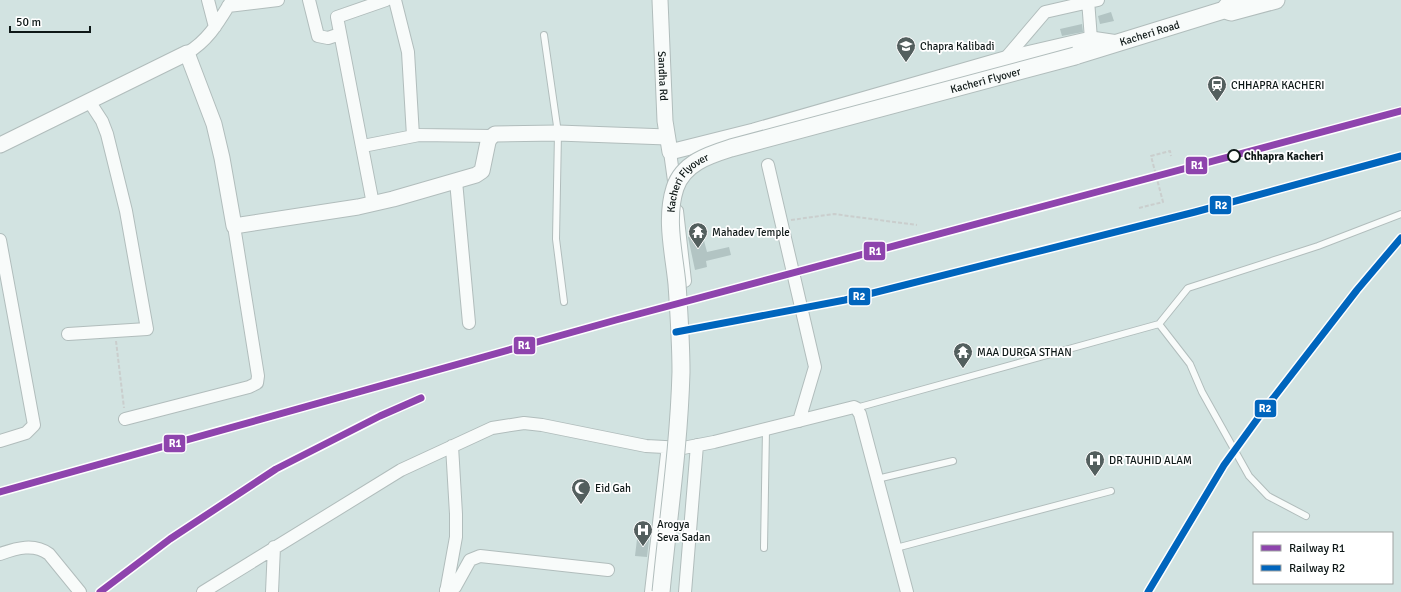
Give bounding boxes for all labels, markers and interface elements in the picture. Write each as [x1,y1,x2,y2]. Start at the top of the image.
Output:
scale bar [10,8,90,34]
text: 50 m [16,15,41,30]
street label: Kacheri Road [1118,18,1181,48]
school or university icon: Chapra Kalibadi [895,35,917,63]
place label: Chapra Kalibadi [920,40,994,53]
street label: Sandha Rd [656,51,671,101]
street label: Kacheri Flyover [949,64,1022,96]
station icon: CHHAPRA KACHERI [1206,74,1228,102]
place label: CHHAPRA KACHERI [1231,79,1324,92]
marker: Chhapra Kacheri [1227,149,1241,163]
street label: Kacheri Flyover [664,150,711,213]
place label: Chhapra Kacheri [1244,150,1323,163]
line badge: R1 [1185,156,1208,175]
text: R1 [1191,159,1203,172]
line badge: R2 [1209,195,1232,215]
text: R2 [1215,199,1227,212]
temple icon: Mahadev Temple [687,221,709,249]
place label: Mahadev Temple [712,226,790,239]
line badge: R1 [863,241,886,261]
text: R1 [869,245,881,258]
line badge: R2 [848,287,871,306]
text: R2 [853,290,865,303]
line badge: R1 [513,336,536,355]
text: R1 [518,339,530,352]
temple icon: MAA DURGA STHAN [952,341,974,369]
place label: MAA DURGA STHAN [977,346,1072,359]
line badge: R2 [1254,399,1277,418]
text: R2 [1259,402,1271,415]
line badge: R1 [163,434,186,453]
text: R1 [169,437,181,450]
hospital icon: DR TAUHID ALAM [1084,449,1106,477]
place label: DR TAUHID ALAM [1109,454,1192,467]
mosque icon: Eid Gah [570,477,592,505]
place label: Eid Gah [595,482,631,495]
place label: Arogya Seva Sadan [657,518,711,544]
hospital icon: Arogya Seva Sadan [632,519,654,547]
legend [1253,532,1393,584]
text: Railway R1 [1289,541,1345,556]
text: Railway R2 [1289,561,1345,576]

